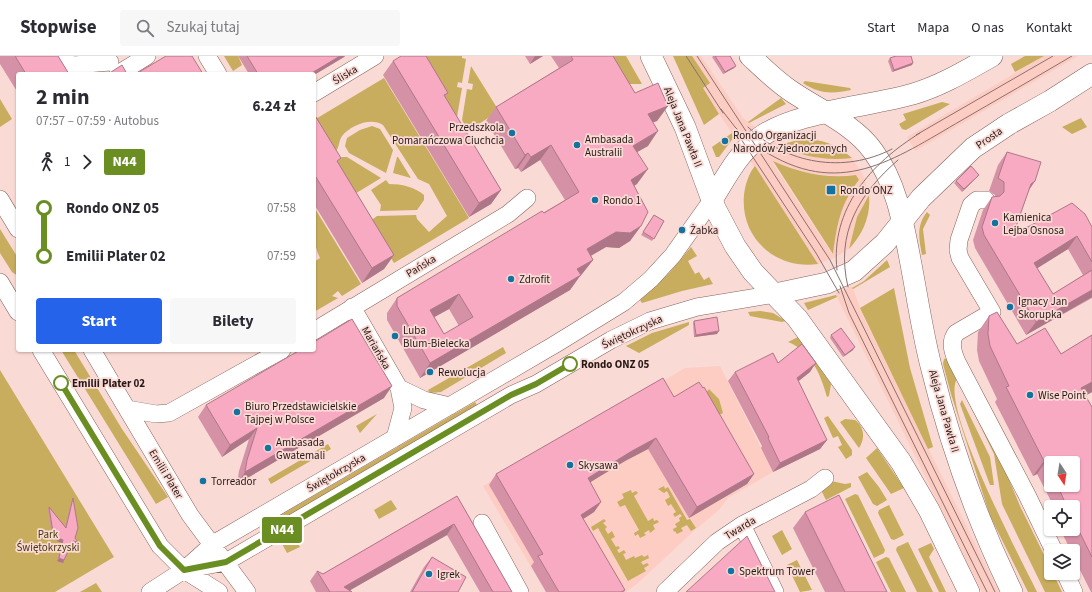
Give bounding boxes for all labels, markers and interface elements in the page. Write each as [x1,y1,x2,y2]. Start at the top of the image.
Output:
search box [120,10,400,46]
text: Stopwise [20,14,96,41]
icon: search [134,17,156,39]
text: Szukaj tutaj [166,17,240,38]
text: Start [867,18,895,38]
text: Mapa [917,18,949,38]
text: O nas [971,18,1004,38]
text: Kontakt [1026,18,1072,38]
street label: Śliska [330,62,360,88]
text: 2 min [36,81,90,113]
street label: Aleja Jana Pawła II [660,85,706,169]
text: 6.24 zł [252,96,296,117]
text: 07:57 – 07:59 · Autobus [36,112,159,130]
place label: Przedszkola Pomarańczowa Ciuchcia [392,120,504,148]
street label: Prosta [973,123,1005,153]
marker: Przedszkola Pomarańczowa Ciuchcia [507,128,517,138]
place label: Rondo Organizacji Narodów Zjednoczonych [733,128,847,156]
place label: Ambasada Australii [585,132,633,160]
marker: Rondo Organizacji Narodów Zjednoczonych [720,136,730,146]
marker: Ambasada Australii [572,140,582,150]
icon: walk [36,151,58,173]
icon: forward [76,151,98,173]
text: N44 [112,152,137,172]
text: 1 [64,153,70,171]
place label: Rondo ONZ [840,183,893,198]
marker: Rondo ONZ [825,184,837,196]
place label: Rondo 1 [603,193,641,208]
marker: Rondo 1 [590,195,600,205]
text: Rondo ONZ 05 [66,198,159,219]
text: 07:58 [267,199,296,217]
place label: Kamienica Lejba Osnosa [1003,210,1064,238]
marker: Kamienica Lejba Osnosa [990,218,1000,228]
place label: Żabka [690,223,718,238]
marker: Żabka [677,225,687,235]
text: Emilii Plater 02 [66,246,166,267]
text: 07:59 [267,247,296,265]
street label: Pańska [403,251,439,281]
place label: Zdrofit [519,272,550,287]
marker: Zdrofit [506,274,516,284]
place label: Ignacy Jan Skorupka [1018,294,1067,322]
button: Start [36,298,162,344]
button: Bilety [170,298,296,344]
marker: Ignacy Jan Skorupka [1005,302,1015,312]
street label: Świętokrzyska [599,311,665,353]
place label: Luba Blum-Bielecka [403,323,470,351]
street label: Mariańska [358,324,394,372]
marker: Luba Blum-Bielecka [390,331,400,341]
marker: Rondo ONZ 05 [562,356,578,372]
place label: Rondo ONZ 05 [581,357,649,372]
place label: Rewolucja [438,365,486,380]
marker: Rewolucja [425,367,435,377]
street label: Aleja Jana Pawła II [925,368,963,454]
marker: Emilii Plater 02 [53,375,69,391]
place label: Emilii Plater 02 [72,376,145,391]
place label: Wise Point [1038,388,1086,403]
marker: Wise Point [1025,390,1035,400]
place label: Biuro Przedstawicielskie Tajpej w Polsce [245,399,357,427]
marker: Biuro Przedstawicielskie Tajpej w Polsce [232,407,242,417]
place label: Ambasada Gwatemali [276,435,325,463]
marker: Ambasada Gwatemali [263,443,273,453]
street label: Emilii Plater [145,446,187,502]
street label: Świętokrzyska [304,450,368,496]
north arrow [1044,456,1080,492]
map controls [1044,456,1080,580]
place label: Skysawa [578,458,618,473]
marker: Skysawa [565,460,575,470]
place label: Torreador [211,474,257,489]
marker: Torreador [198,476,208,486]
button: locate [1044,500,1080,536]
street label: Twarda [721,513,759,543]
line badge: N44 [259,517,305,543]
text: N44 [270,520,294,540]
park label: Park Świętokrzyski [16,527,80,555]
button: layers [1044,544,1080,580]
place label: Spektrum Tower [739,564,815,579]
marker: Spektrum Tower [726,566,736,576]
place label: Igrek [437,567,461,582]
marker: Igrek [424,569,434,579]

